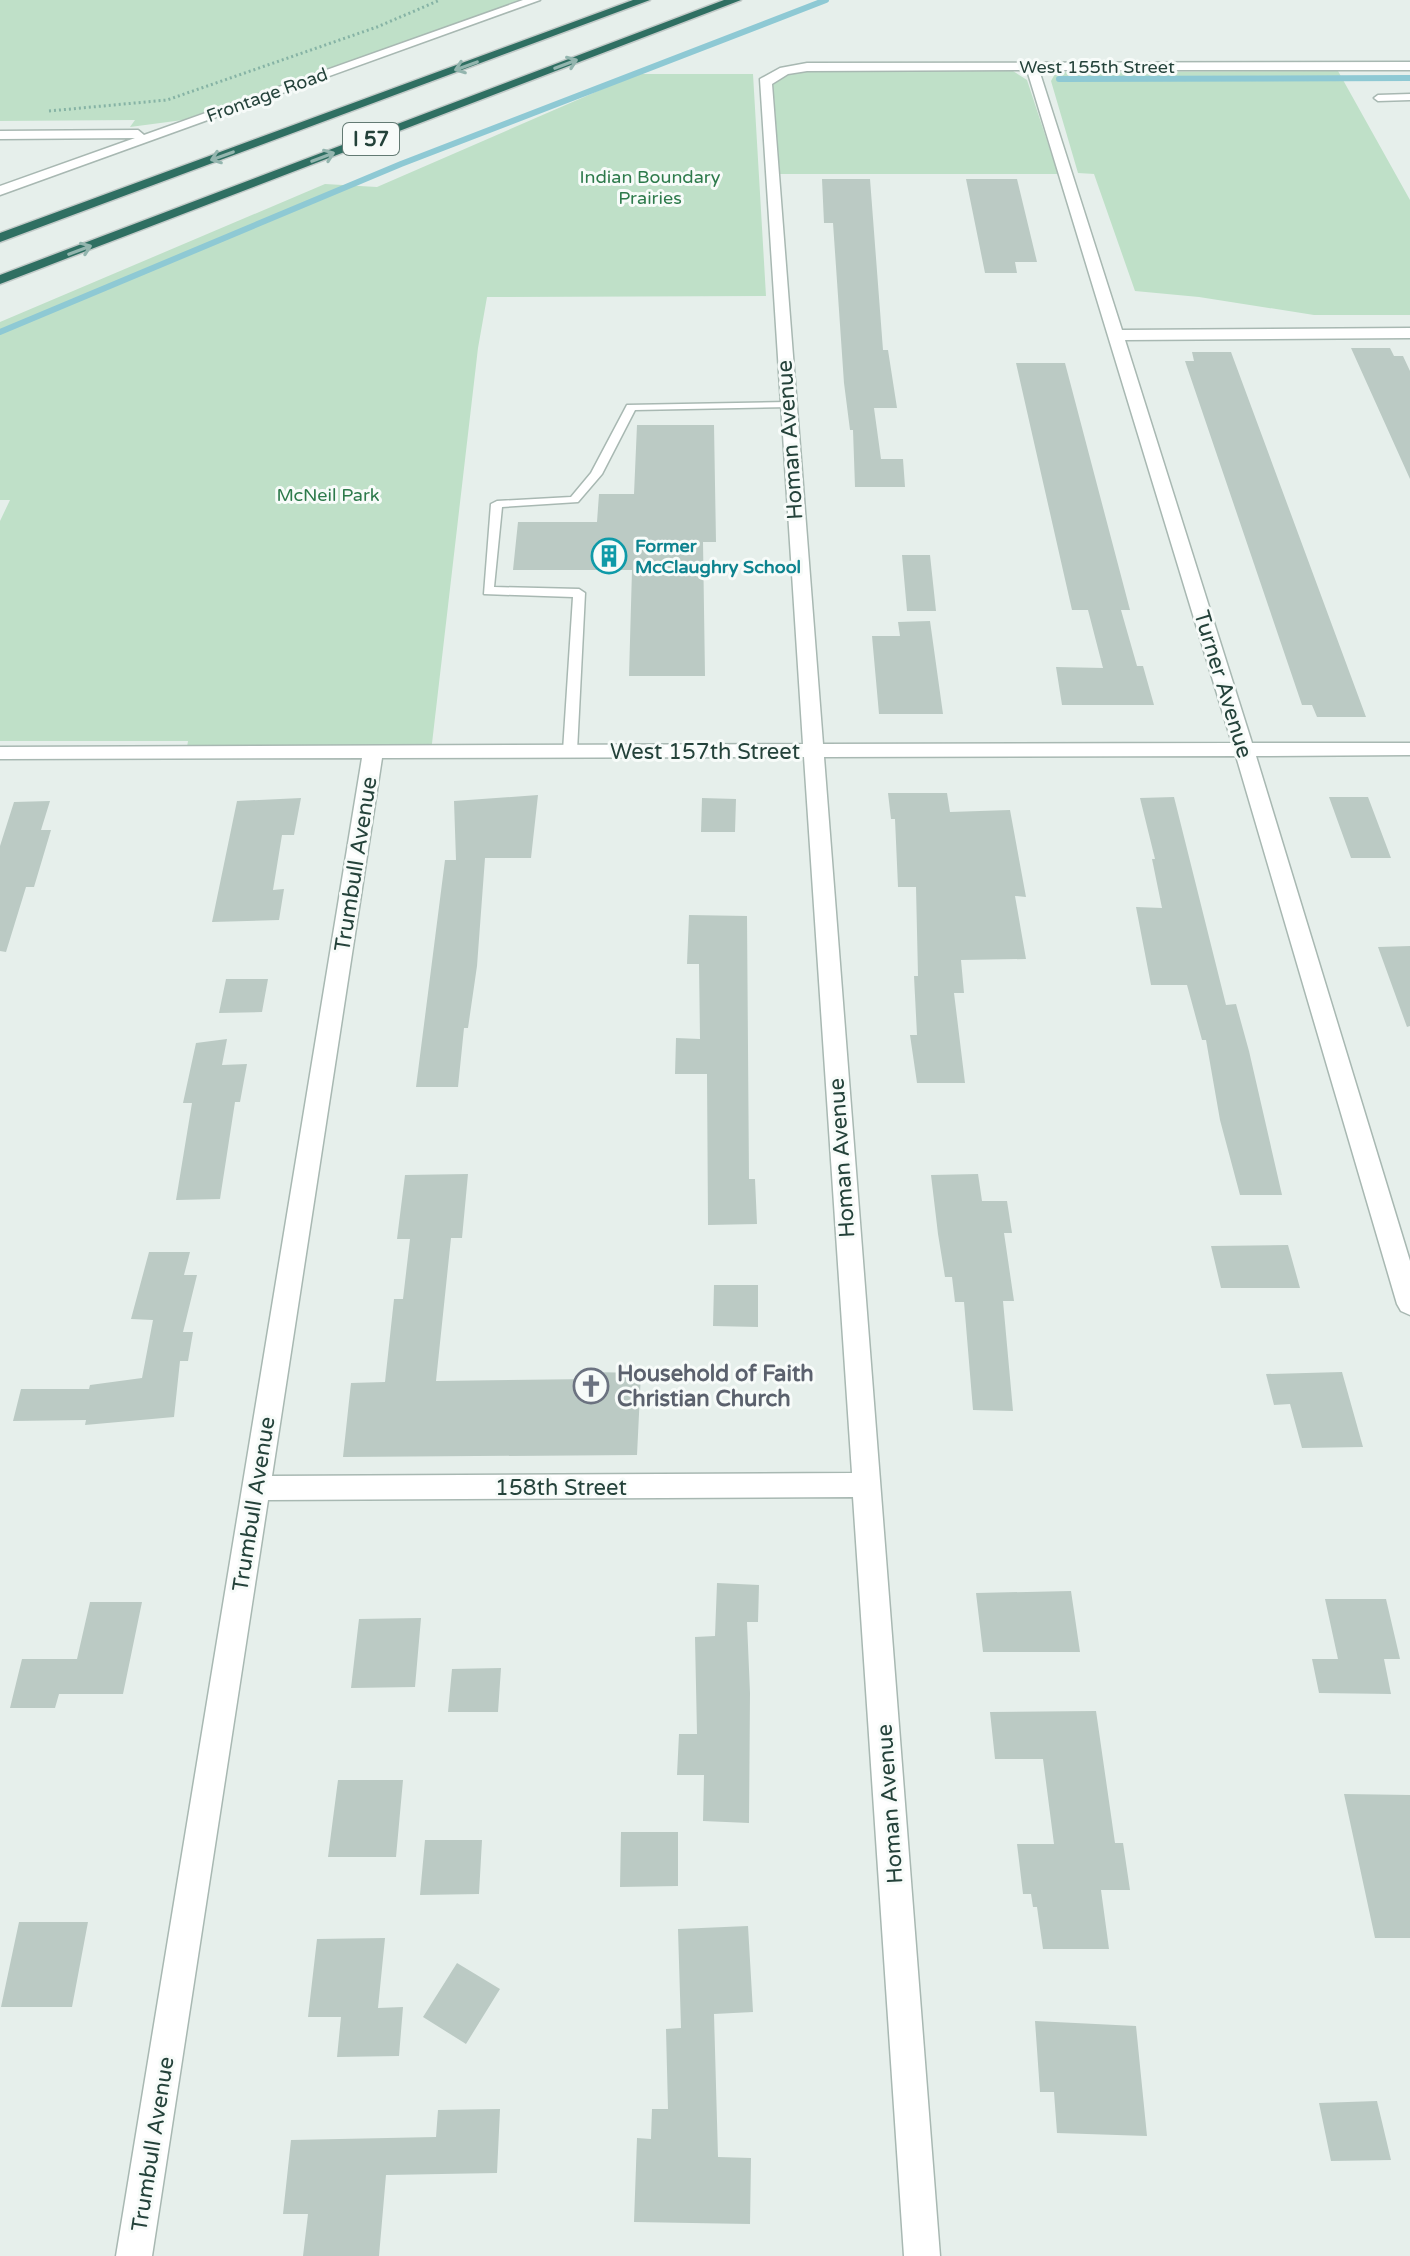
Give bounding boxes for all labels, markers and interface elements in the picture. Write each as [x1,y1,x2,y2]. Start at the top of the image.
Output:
one-way arrow [553,56,578,70]
street label: West 155th Street [1019,56,1175,78]
one-way arrow [454,60,479,74]
street label: Frontage Road [203,63,331,127]
road number: I 57 [343,123,399,155]
one-way arrow [310,149,335,163]
one-way arrow [210,150,235,164]
park label: Indian Boundary Prairies [580,166,721,209]
one-way arrow [67,242,92,256]
street label: Homan Avenue [771,359,809,521]
park label: McNeil Park [276,484,380,506]
place label: Former McClaughry School [635,535,801,578]
building icon: Former McClaughry School [590,537,628,575]
street label: Turner Avenue [1188,608,1258,761]
street label: West 157th Street [610,739,800,765]
street label: Trumbull Avenue [329,775,383,954]
street label: Homan Avenue [823,1077,861,1239]
place label: Household of Faith Christian Church [617,1361,814,1412]
church icon: Household of Faith Christian Church [572,1367,610,1405]
street label: Trumbull Avenue [227,1415,281,1594]
street label: 158th Street [495,1475,627,1501]
street label: Homan Avenue [871,1723,909,1885]
street label: Trumbull Avenue [126,2055,180,2234]

